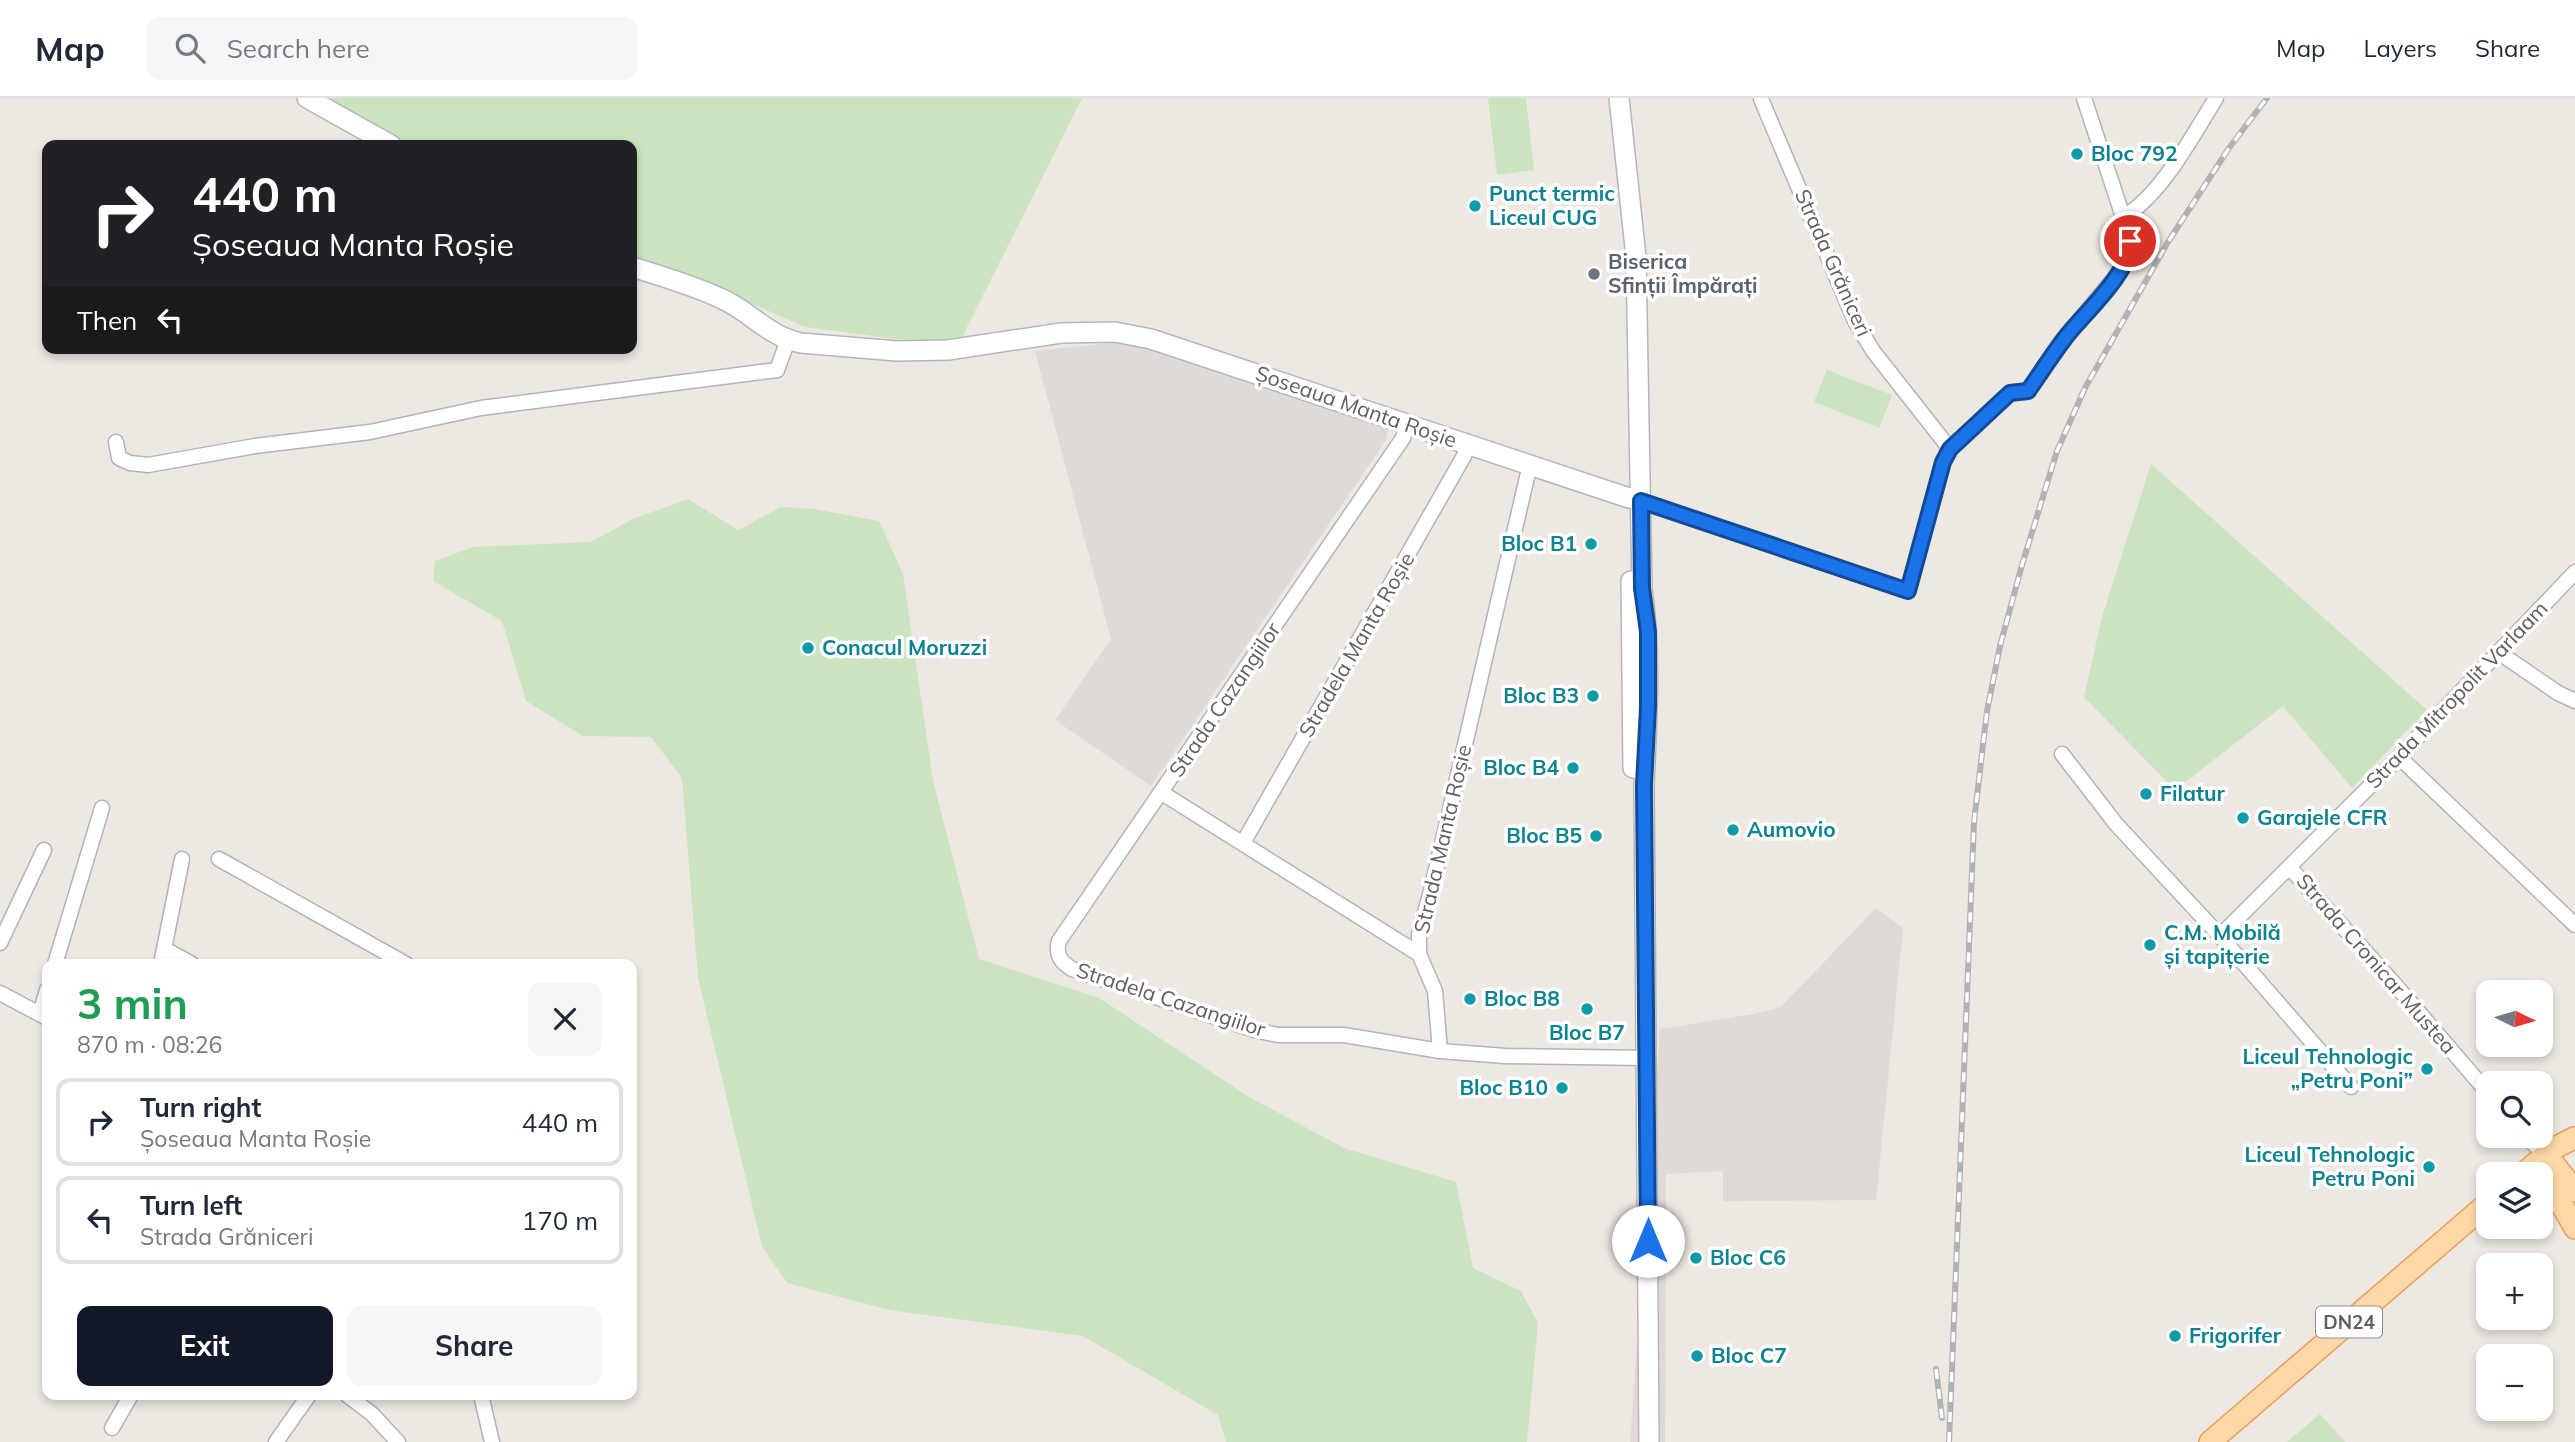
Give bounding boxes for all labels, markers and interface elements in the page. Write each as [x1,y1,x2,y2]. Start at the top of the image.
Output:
search box [147,17,637,80]
text: Map [35,28,105,69]
icon: search [171,29,209,67]
text: Search here [227,32,370,65]
text: Map [2276,33,2325,63]
text: Layers [2363,33,2437,63]
text: Share [2475,33,2540,63]
place label: Bloc 792 [2091,140,2178,166]
marker: Bloc 792 [2069,146,2085,162]
text: 440 m [192,163,338,224]
icon: right [77,168,168,259]
place label: Punct termic Liceul CUG [1489,180,1615,230]
street label: Strada Grăniceri [1790,185,1878,340]
marker: Punct termic Liceul CUG [1467,198,1483,214]
pin [2100,211,2160,271]
icon: arrive [2111,222,2149,260]
text: Șoseaua Manta Roșie [192,224,514,264]
place label: Biserica Sfinții Împărați [1608,248,1757,299]
marker: Biserica Sfinții Împărați [1586,266,1602,282]
icon: left [151,301,189,339]
text: Then [77,304,137,337]
street label: Șoseaua Manta Roșie [1252,359,1460,454]
place label: Bloc B1 [1501,530,1577,556]
marker: Bloc B1 [1583,536,1599,552]
street label: Stradela Manta Roșie [1293,547,1421,742]
street label: Strada Mitropolit Varlaam [2360,595,2553,794]
street label: Strada Cazangiilor [1163,617,1286,782]
place label: Conacul Moruzzi [822,634,987,660]
marker: Conacul Moruzzi [800,640,816,656]
place label: Bloc B3 [1503,682,1579,708]
marker: Bloc B3 [1585,688,1601,704]
street label: Strada Manta Roșie [1408,742,1477,936]
place label: Bloc B4 [1483,754,1559,780]
marker: Bloc B4 [1565,760,1581,776]
place label: Filatur [2160,780,2225,806]
marker: Filatur [2138,786,2154,802]
place label: Garajele CFR [2257,804,2388,830]
marker: Garajele CFR [2235,810,2251,826]
place label: Aumovio [1747,816,1836,842]
place label: Bloc B5 [1506,822,1582,848]
marker: Aumovio [1725,822,1741,838]
marker: Bloc B5 [1588,828,1604,844]
street label: Strada Cronicar Mustea [2291,868,2462,1059]
place label: C.M. Mobilă și tapițerie [2164,919,2281,970]
marker: C.M. Mobilă și tapițerie [2142,937,2158,953]
street label: Stradela Cazangiilor [1074,956,1269,1042]
text: 3 min [77,977,188,1030]
north arrow [2476,980,2553,1057]
map controls [2476,980,2553,1421]
button: close [528,982,602,1056]
place label: Bloc B8 [1484,985,1560,1011]
marker: Bloc B8 [1462,991,1478,1007]
marker: Bloc B7 [1579,1001,1595,1017]
place label: Bloc B7 [1549,1019,1625,1045]
text: 870 m · 08:26 [77,1030,222,1059]
place label: Liceul Tehnologic „Petru Poni” [2242,1043,2413,1093]
marker: Liceul Tehnologic „Petru Poni” [2419,1061,2435,1077]
button: search [2476,1071,2553,1148]
place label: Bloc B10 [1460,1074,1548,1100]
marker: Bloc B10 [1554,1080,1570,1096]
text: Turn right [140,1091,261,1124]
icon: right [81,1103,119,1141]
text: 440 m [522,1106,598,1139]
text: Șoseaua Manta Roșie [140,1124,371,1153]
place label: Liceul Tehnologic Petru Poni [2244,1141,2415,1191]
marker: Liceul Tehnologic Petru Poni [2421,1159,2437,1175]
button: layers [2476,1162,2553,1239]
text: Turn left [140,1189,242,1222]
icon: left [81,1201,119,1239]
text: 170 m [522,1204,598,1237]
position arrow [1611,1204,1685,1278]
text: Strada Grăniceri [140,1222,313,1251]
place label: Bloc C6 [1710,1244,1786,1270]
marker: Bloc C6 [1688,1250,1704,1266]
button: + [2476,1253,2553,1330]
button: Exit [77,1306,333,1386]
button: Share [347,1306,602,1386]
road number: DN24 [2316,1306,2382,1338]
place label: Frigorifer [2189,1322,2282,1348]
marker: Frigorifer [2167,1328,2183,1344]
place label: Bloc C7 [1711,1342,1787,1368]
button: − [2476,1344,2553,1421]
marker: Bloc C7 [1689,1348,1705,1364]

